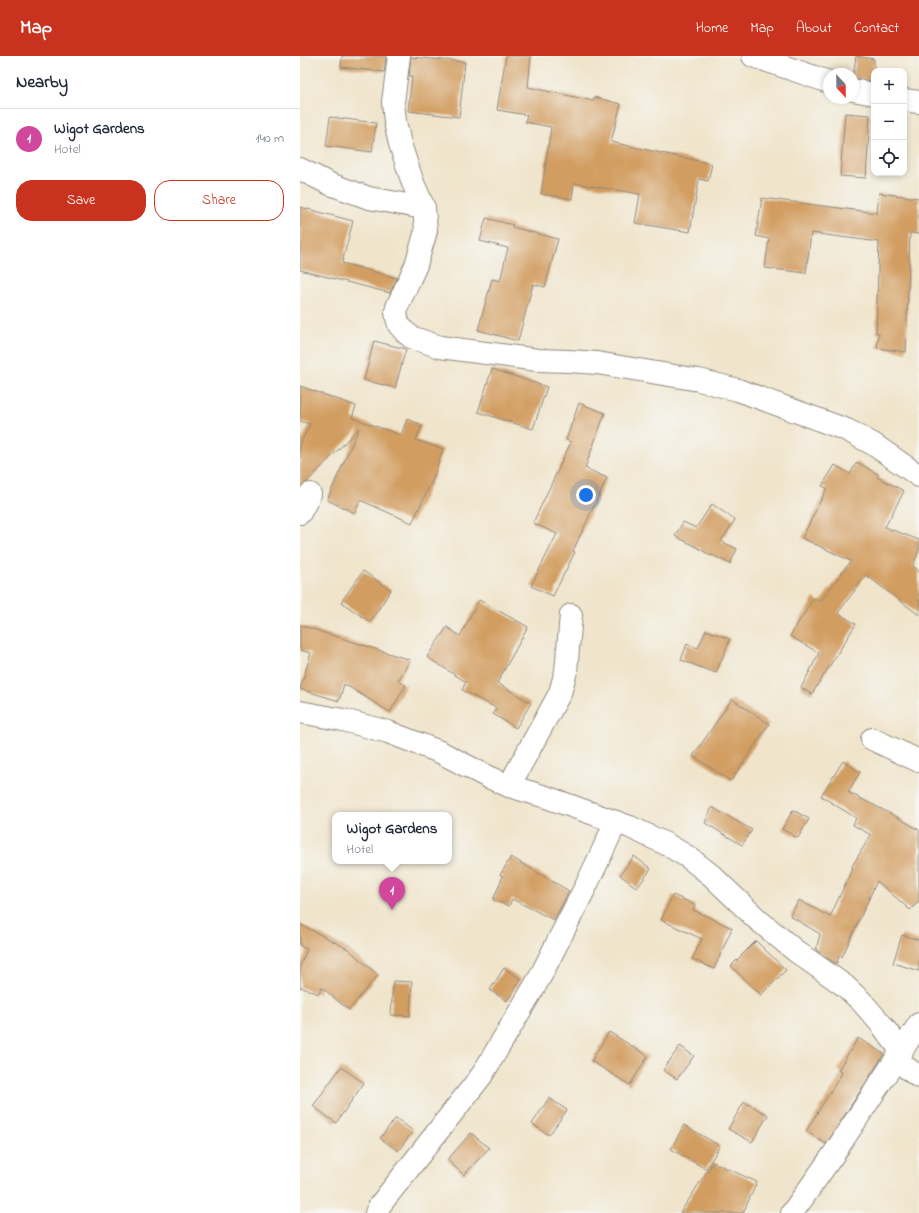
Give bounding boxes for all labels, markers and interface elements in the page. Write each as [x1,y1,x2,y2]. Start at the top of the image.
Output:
text: Map [20,15,52,42]
text: Home [696,18,728,39]
text: Map [750,18,774,39]
text: About [796,18,832,39]
text: Contact [854,18,899,39]
north arrow [823,68,859,104]
map controls [871,68,907,176]
button: + [871,68,907,104]
text: Nearby [16,70,68,95]
button: − [871,104,907,140]
text: Wigot Gardens [54,118,145,140]
text: 1 [27,129,31,148]
text: 140 m [256,129,284,148]
text: Hotel [54,140,81,159]
button: locate [871,140,907,176]
button: Save [16,180,146,221]
button: Share [154,180,284,221]
your location [576,485,596,505]
popup [332,812,452,864]
text: Wigot Gardens [347,818,437,840]
text: Hotel [347,840,373,859]
pin: 1 [379,877,405,910]

